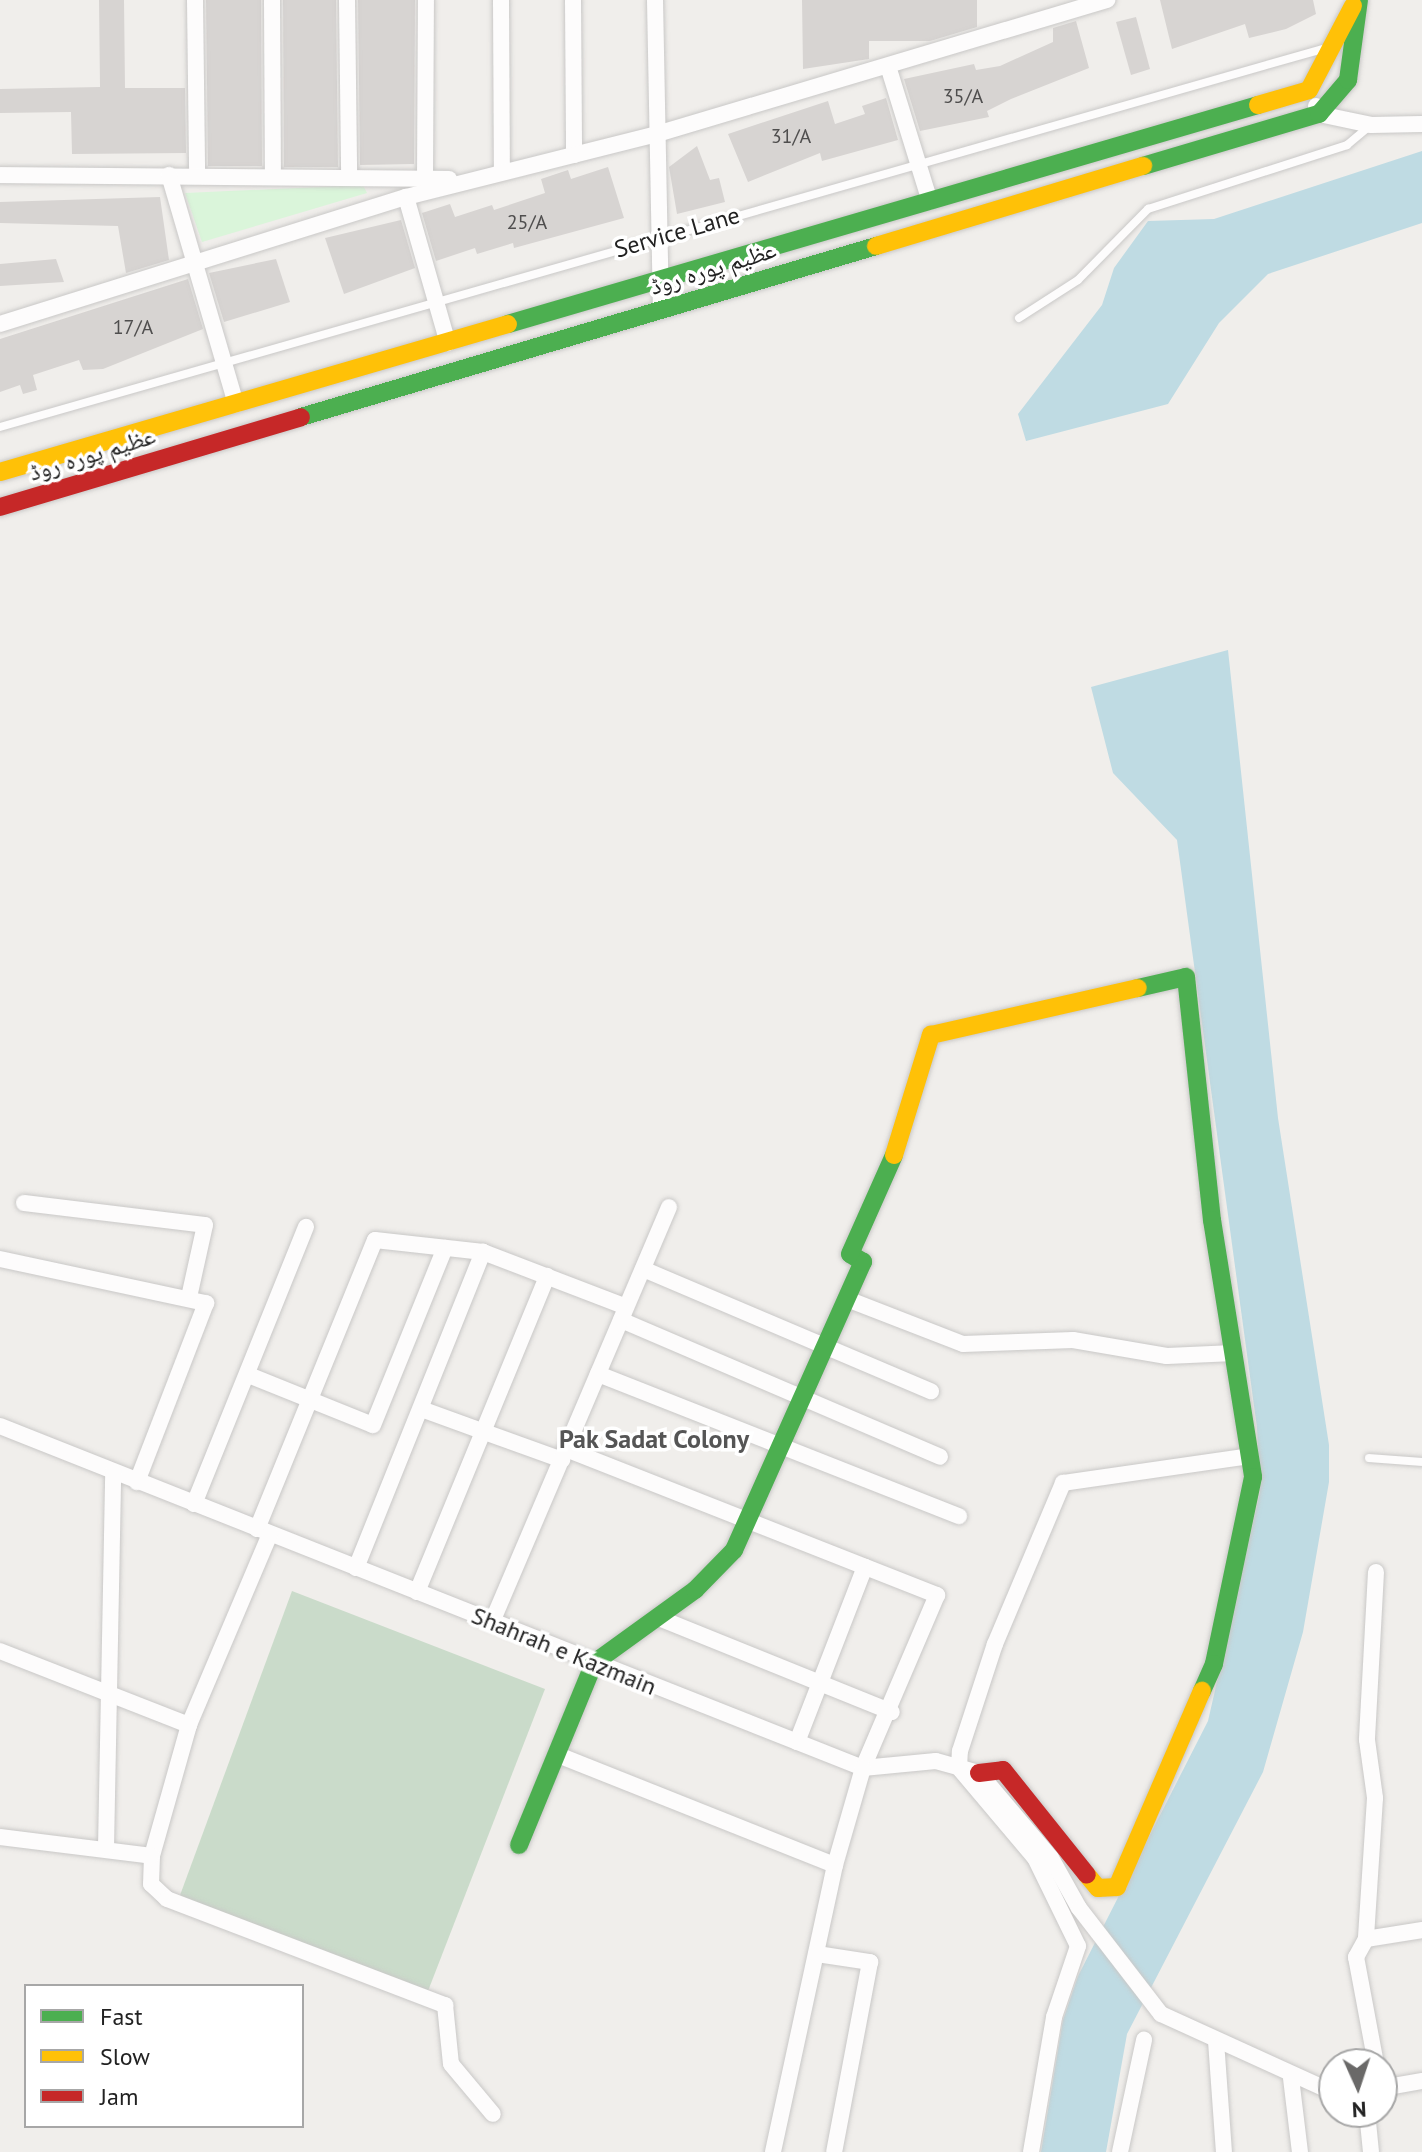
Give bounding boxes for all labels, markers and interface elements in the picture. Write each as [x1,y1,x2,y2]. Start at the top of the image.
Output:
house number: 35/A [943,84,983,108]
house number: 31/A [771,124,811,148]
street label: Service Lane [611,200,743,264]
house number: 25/A [507,210,547,234]
street label: عظیم پورہ روڈ [646,235,780,301]
house number: 17/A [113,315,153,339]
street label: عظیم پورہ روڈ [25,421,159,487]
district label: Pak Sadat Colony [558,1423,750,1455]
street label: Shahrah e Kazmain [467,1601,661,1701]
legend [24,1984,304,2128]
text: Fast [100,2001,143,2032]
text: Slow [100,2041,150,2072]
north arrow [1318,2048,1398,2128]
text: Jam [100,2081,138,2112]
text: N [1351,2096,1367,2124]

